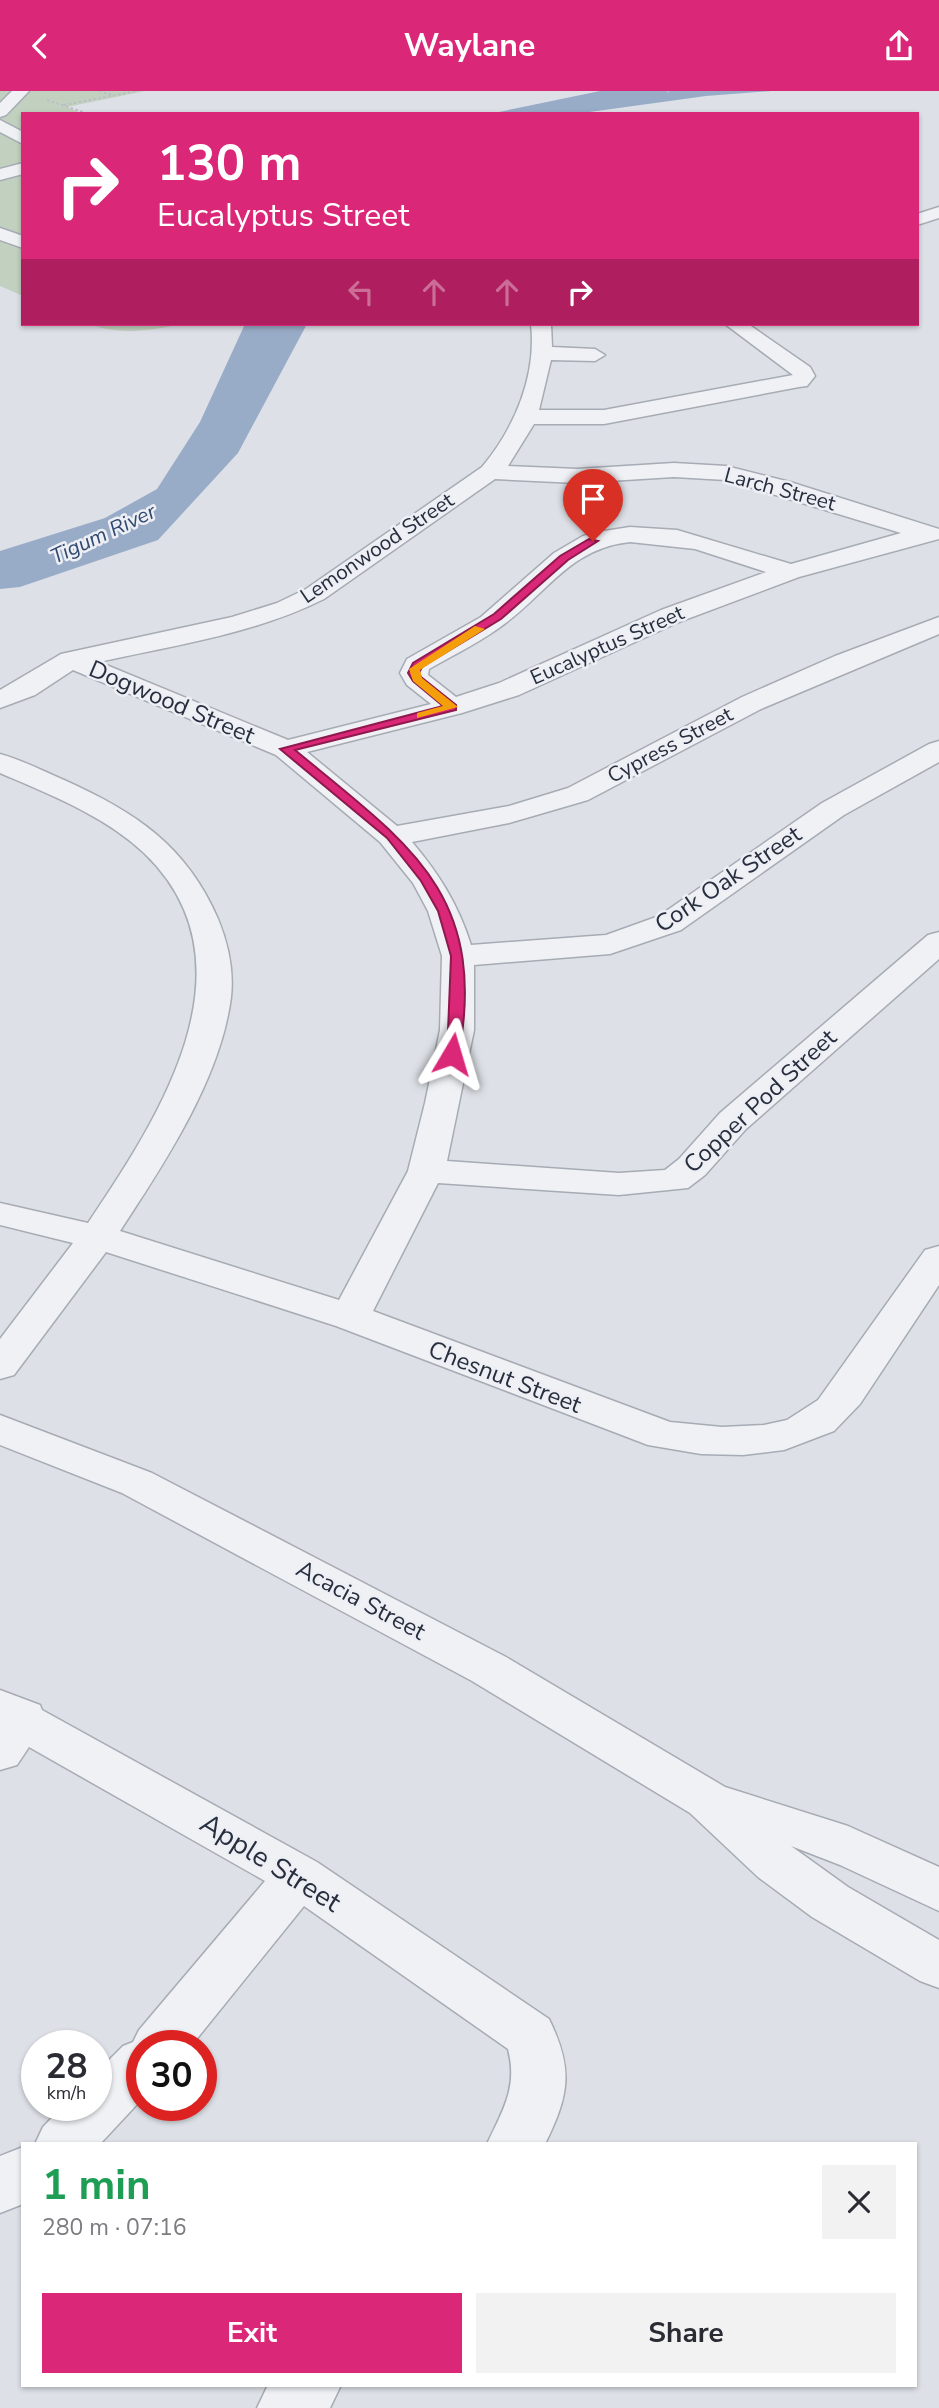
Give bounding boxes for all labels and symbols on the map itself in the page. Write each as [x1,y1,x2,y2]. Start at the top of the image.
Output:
street label: Larch Street [721,461,839,517]
pin [563,469,623,541]
street label: Lemonwood Street [295,486,460,610]
water label: Tigum River [46,497,161,571]
street label: Eucalyptus Street [526,598,689,691]
street label: Dogwood Street [84,653,261,752]
street label: Cypress Street [602,700,738,790]
street label: Cork Oak Street [649,818,808,940]
position arrow [415,1017,489,1091]
street label: Copper Pod Street [677,1021,844,1180]
street label: Chesnut Street [424,1333,587,1421]
street label: Acacia Street [291,1553,432,1648]
street label: Apple Street [193,1804,348,1921]
speed limit sign: 30 [126,2030,217,2121]

